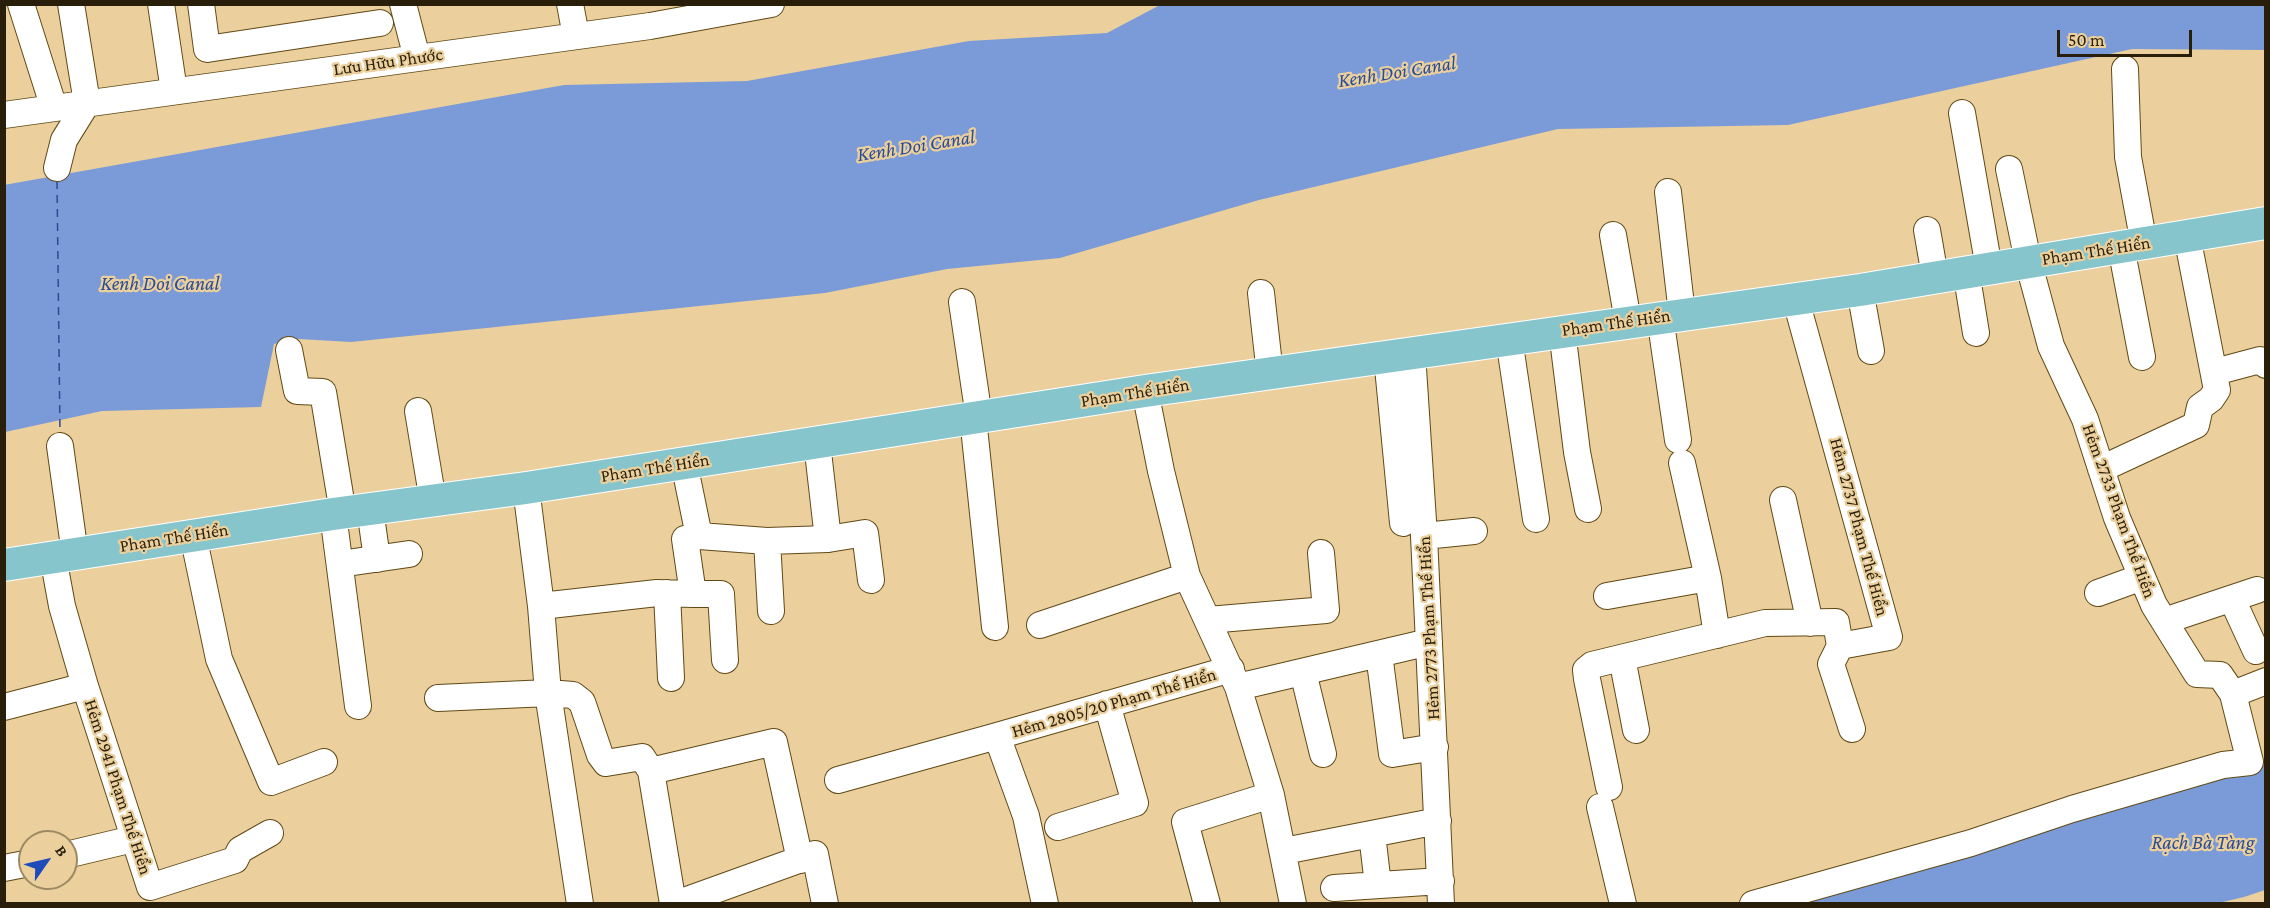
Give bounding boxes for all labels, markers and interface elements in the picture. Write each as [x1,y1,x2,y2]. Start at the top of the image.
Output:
scale bar [2060,18,2195,56]
text: 50 m [2068,30,2105,50]
street label: Lưu Hữu Phước [332,44,444,80]
water label: Kenh Doi Canal [1336,51,1458,93]
water label: Kenh Doi Canal [855,125,977,167]
street label: Phạm Thế Hiển [2040,232,2152,270]
water label: Kenh Doi Canal [101,272,219,296]
street label: Phạm Thế Hiển [1560,305,1672,341]
street label: Phạm Thế Hiển [1079,374,1191,412]
street label: Hẻm 2733 Phạm Thế Hiển [2077,421,2161,601]
street label: Hẻm 2737 Phạm Thế Hiển [1825,435,1893,619]
street label: Phạm Thế Hiển [599,449,711,487]
street label: Phạm Thế Hiển [118,519,230,557]
street label: Hẻm 2773 Phạm Thế Hiển [1413,536,1445,720]
street label: Hẻm 2805/20 Phạm Thế Hiển [1009,663,1219,743]
street label: Hẻm 2941 Phạm Thế Hiển [79,696,157,878]
north arrow [18,830,78,890]
water label: Rạch Bà Tàng [2151,831,2255,855]
text: B [52,842,71,859]

